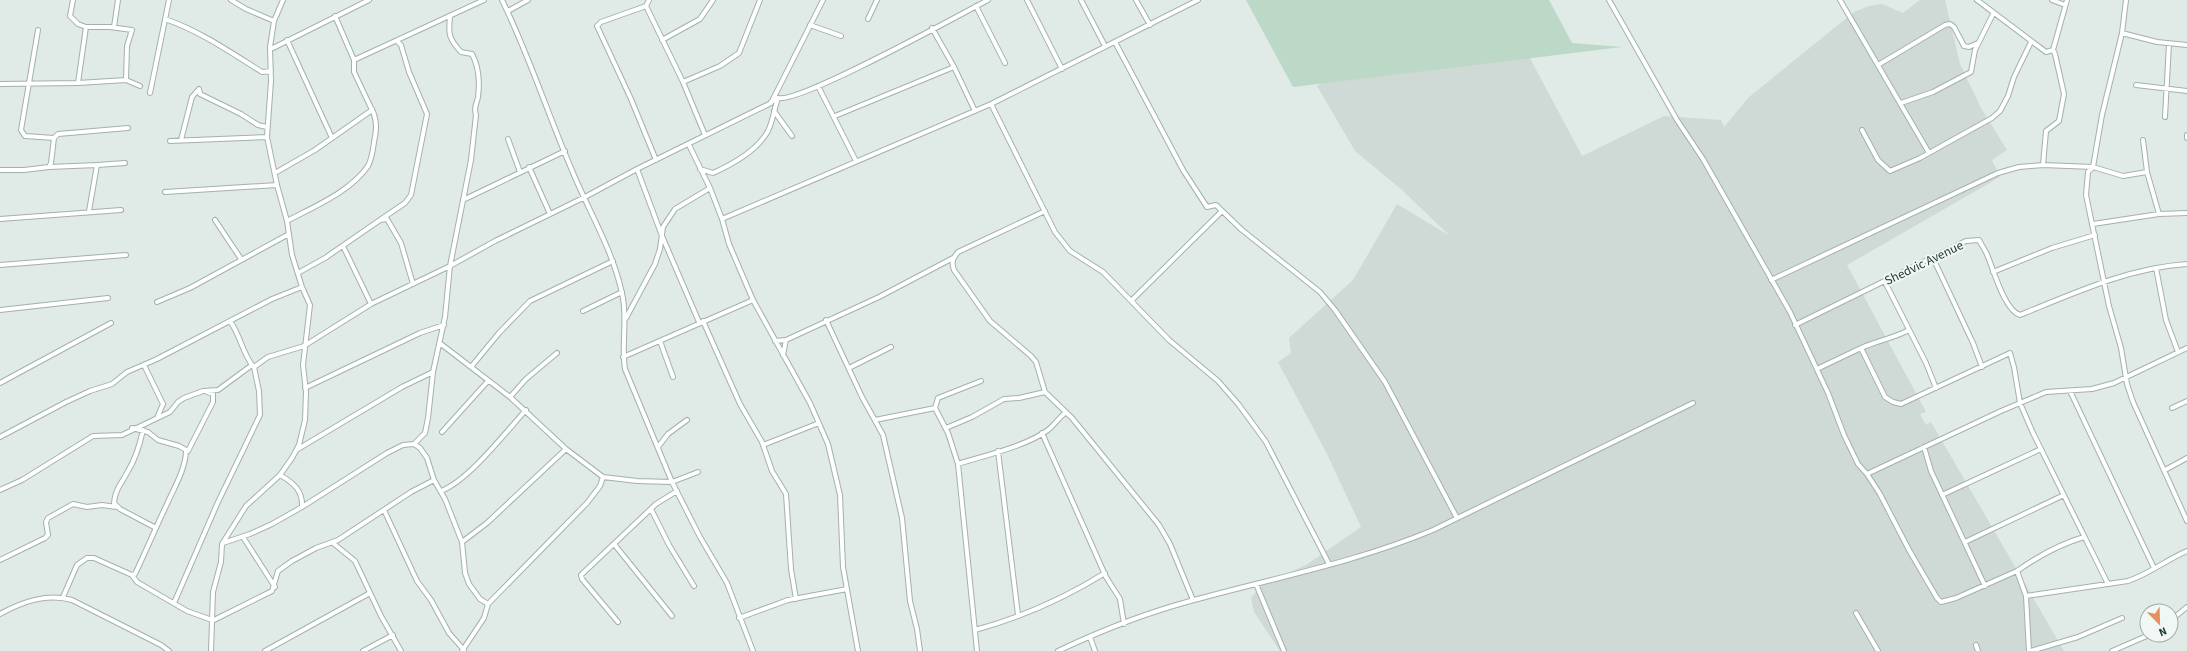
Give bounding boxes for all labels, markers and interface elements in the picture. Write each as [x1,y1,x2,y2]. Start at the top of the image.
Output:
street label: Shedvic Avenue [1882,236,1966,290]
north arrow [2139,603,2179,643]
text: N [2156,623,2169,640]

